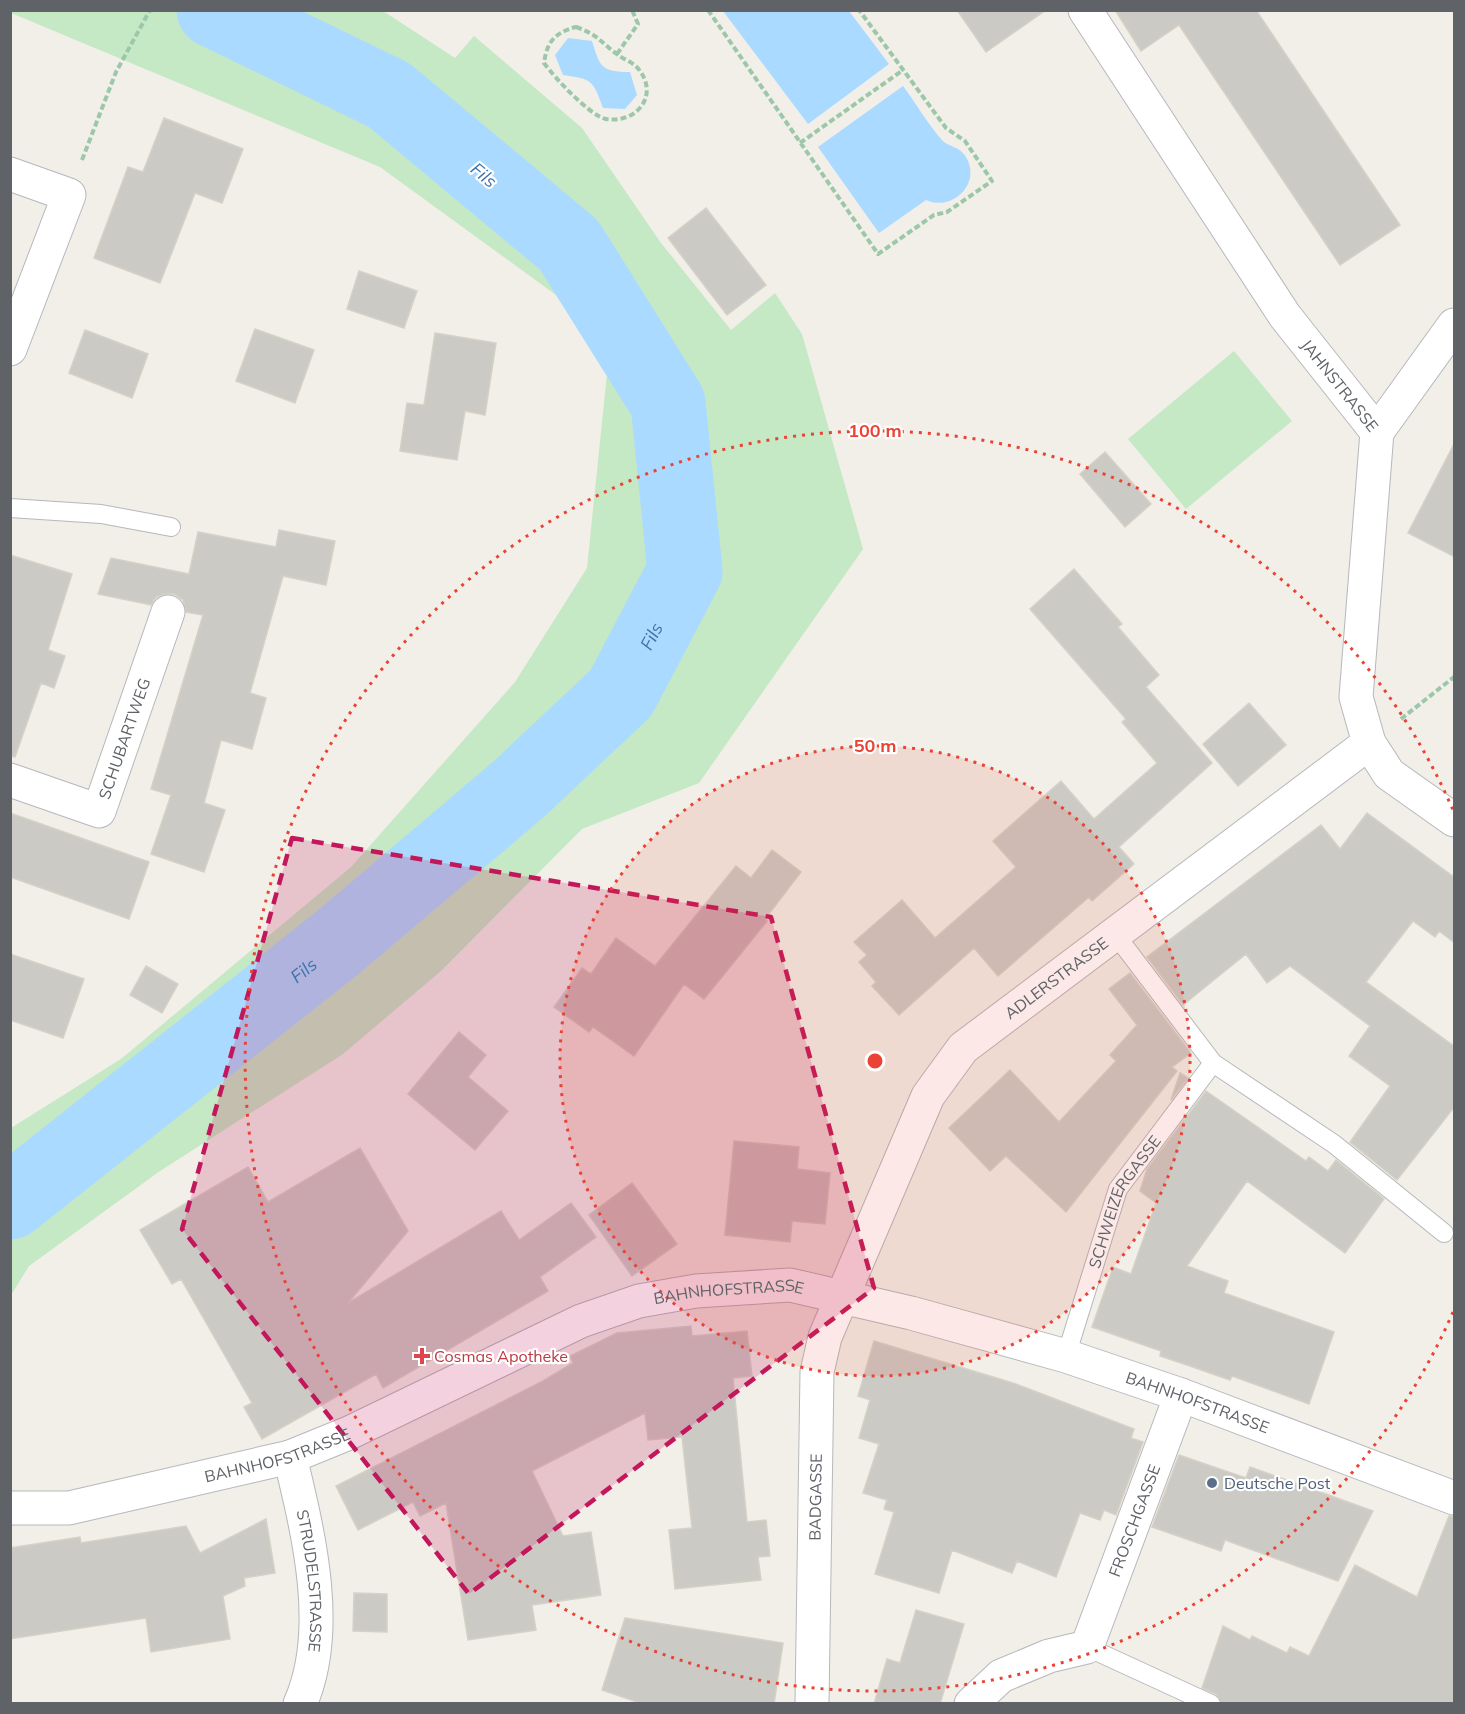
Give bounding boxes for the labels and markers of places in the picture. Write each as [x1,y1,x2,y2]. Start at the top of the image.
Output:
centre of rings [865,1051,885,1071]
place label: Cosmas Apotheke [434,1346,568,1366]
marker: Cosmas Apotheke [415,1349,429,1363]
place label: Deutsche Post [1224,1473,1331,1493]
marker: Deutsche Post [1205,1476,1219,1490]

